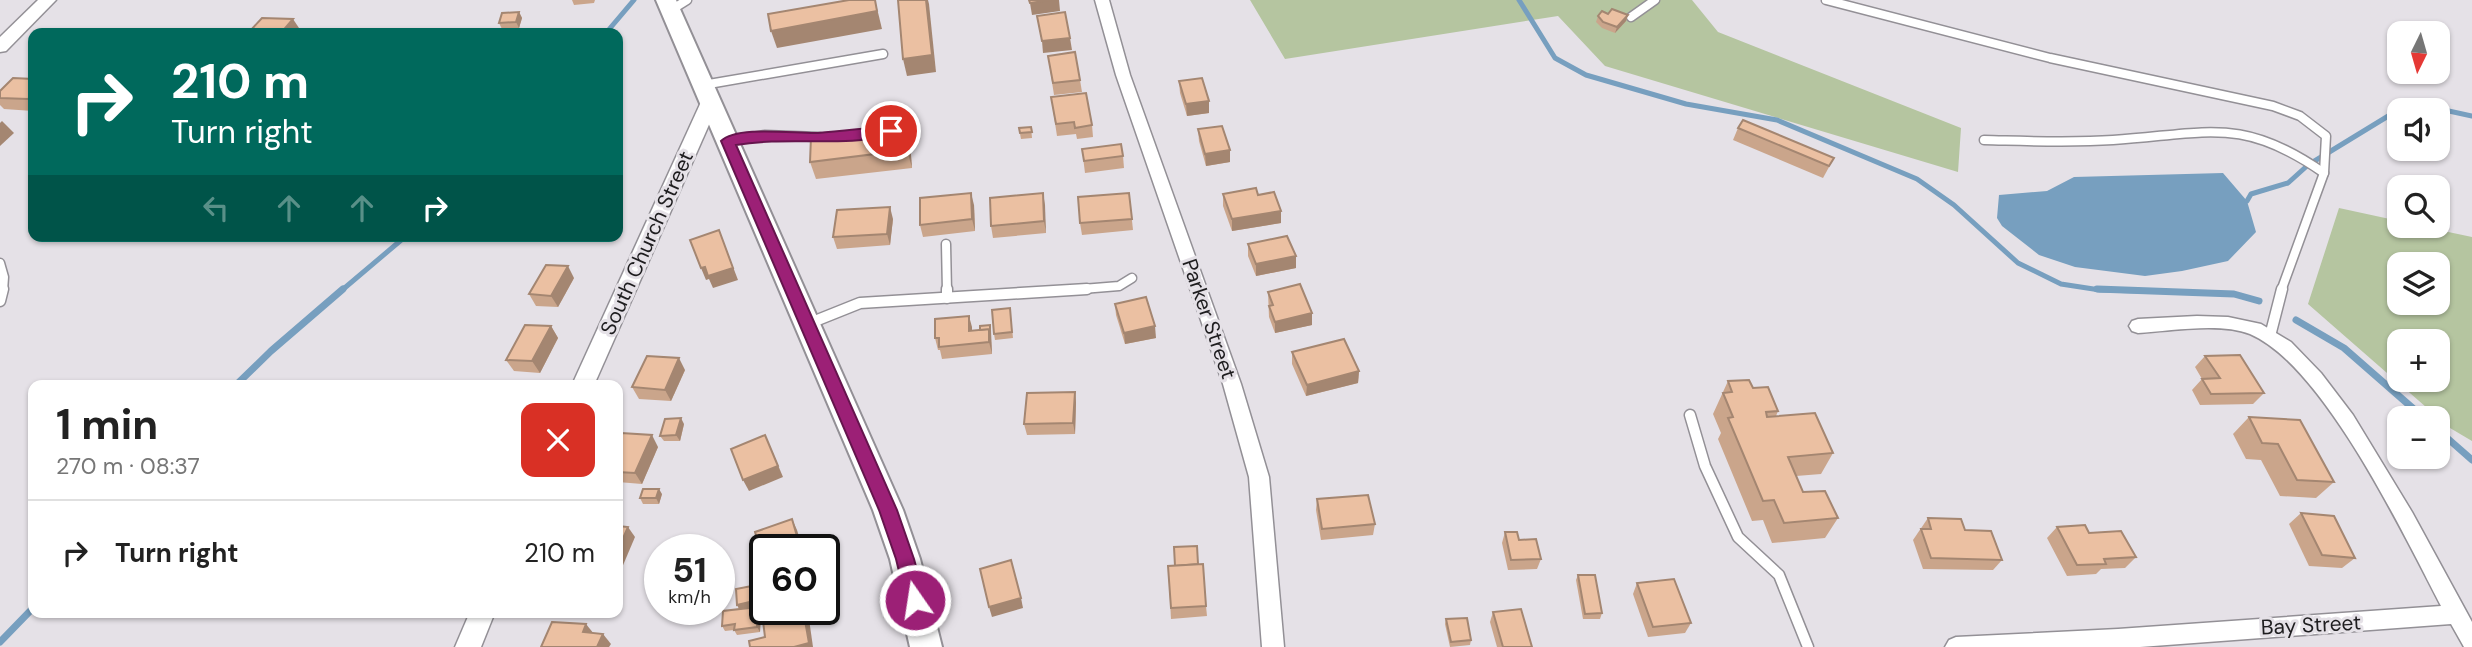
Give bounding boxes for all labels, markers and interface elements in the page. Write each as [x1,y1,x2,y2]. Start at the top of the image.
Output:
north arrow [2387,21,2450,84]
map controls [2387,21,2450,469]
text: 210 m [171,49,309,113]
icon: right [56,56,147,147]
button: sound [2387,98,2450,161]
pin [861,101,921,161]
text: Turn right [171,111,313,153]
icon: arrive [872,112,910,150]
street label: South Church Street [594,147,700,339]
button: search [2387,175,2450,238]
icon: left [197,189,235,227]
icon: ahead [270,189,308,227]
icon: ahead [343,189,381,227]
icon: right [416,189,454,227]
button: layers [2387,252,2450,315]
street label: Parker Street [1175,255,1243,383]
button: + [2387,329,2450,392]
text: 1 min [56,397,158,452]
button: close [521,403,595,477]
button: − [2387,406,2450,469]
text: 270 m · 08:37 [56,451,200,481]
icon: right [56,534,94,572]
speed limit sign: 60 [749,534,840,625]
text: Turn right [115,536,239,570]
text: 210 m [524,536,595,570]
text: 51 [672,547,707,593]
position arrow [878,563,952,637]
text: km/h [668,585,711,609]
street label: Bay Street [2260,608,2362,642]

